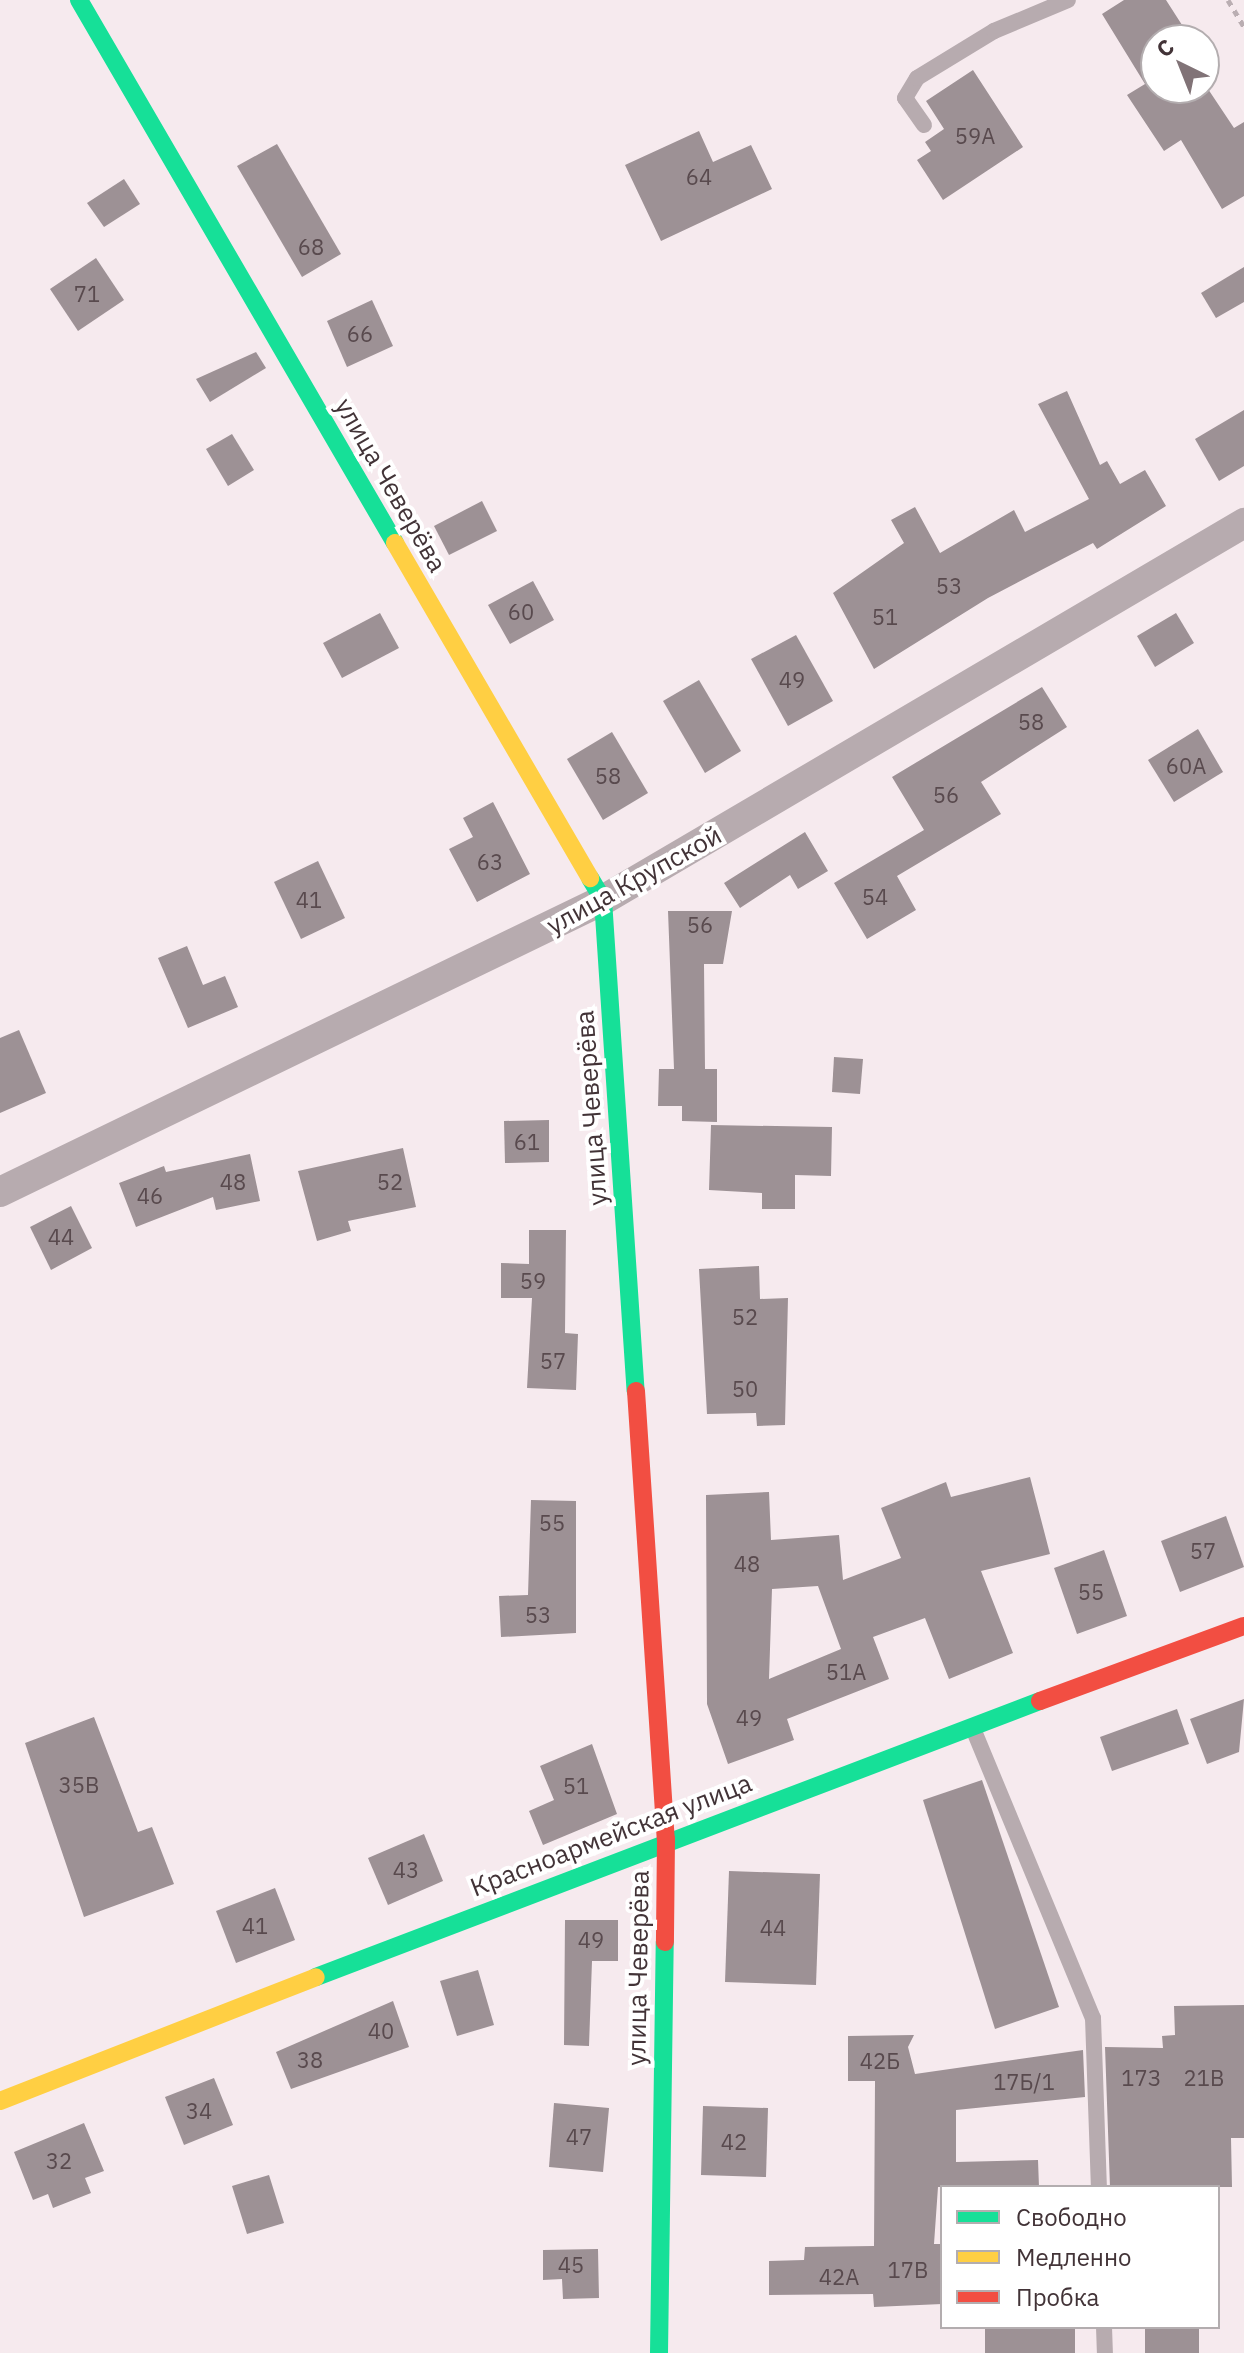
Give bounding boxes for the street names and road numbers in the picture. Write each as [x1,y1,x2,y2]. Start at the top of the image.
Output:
street label: улица Чеверёва [329,393,453,577]
street label: улица Крупской [541,819,727,941]
street label: улица Чеверёва [569,1009,613,1207]
street label: Красноармейская улица [466,1767,756,1903]
street label: улица Чеверёва [621,1870,655,2066]

